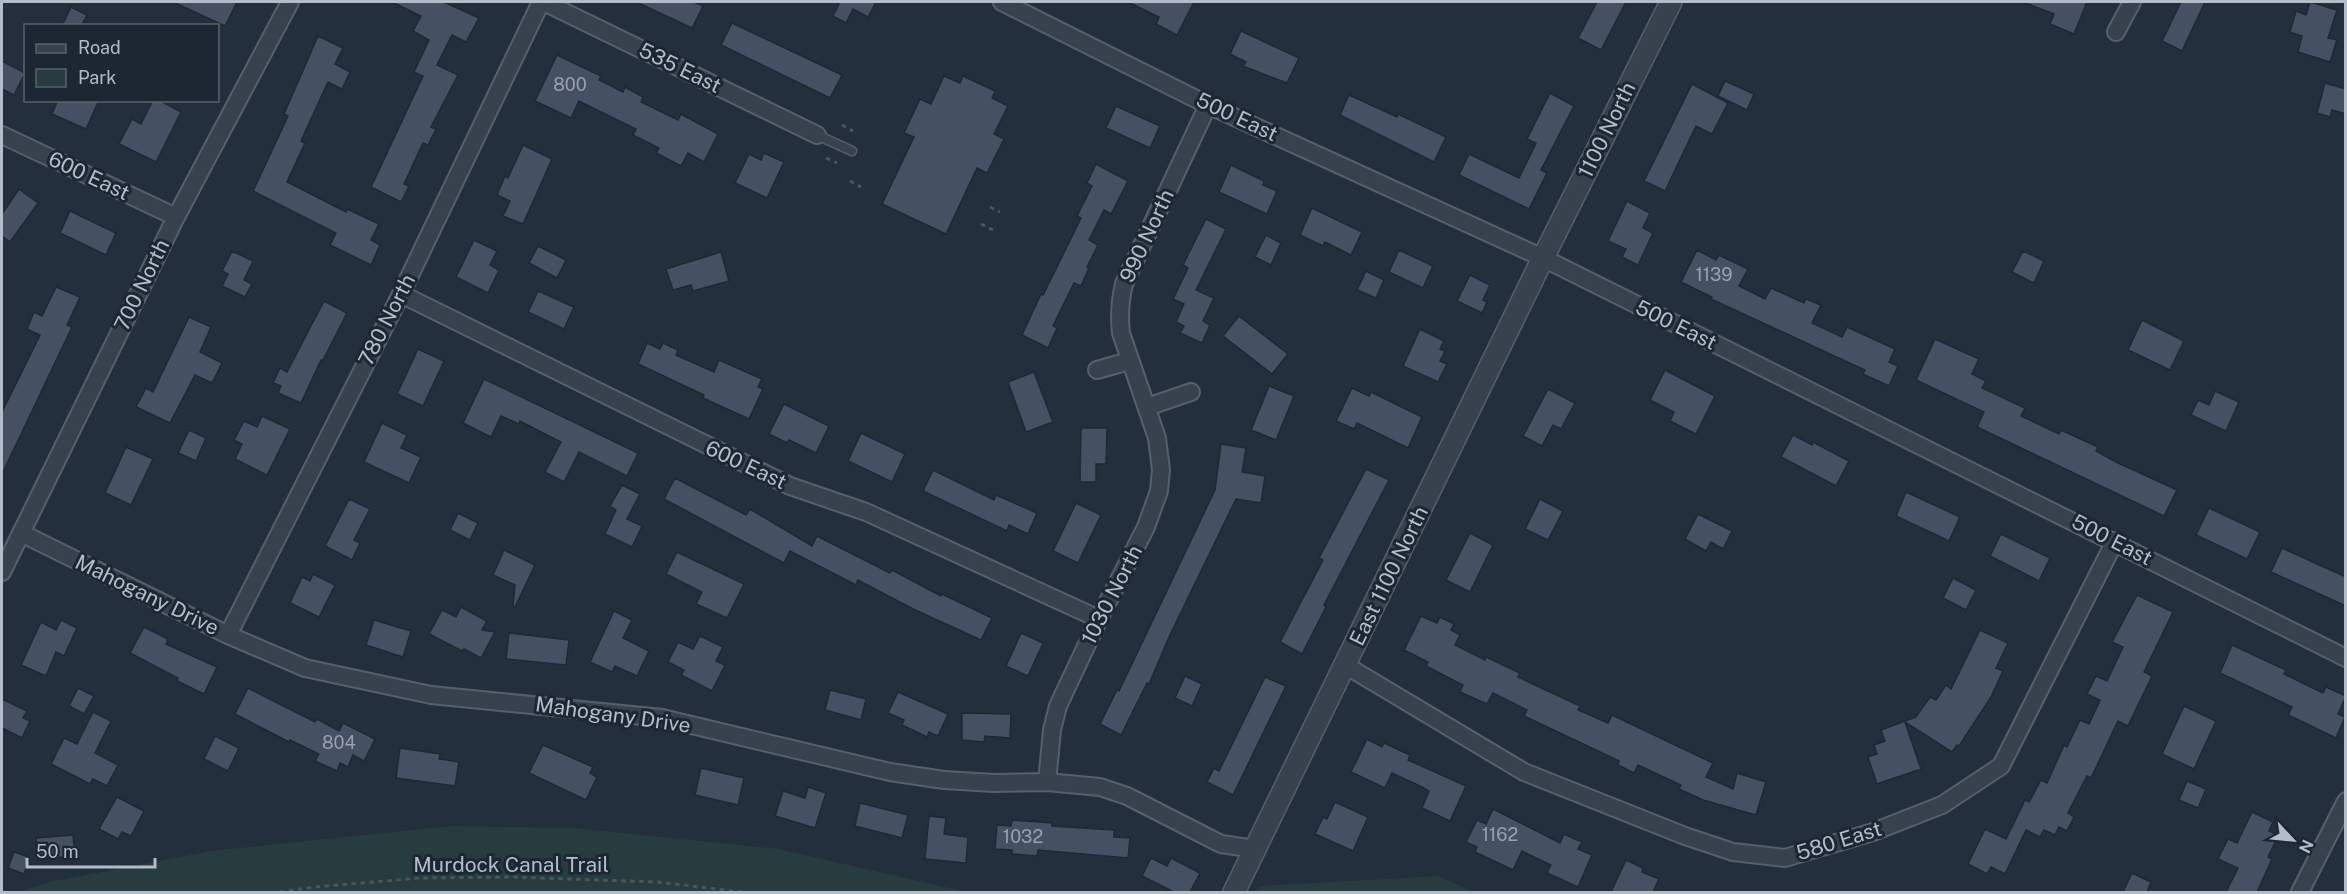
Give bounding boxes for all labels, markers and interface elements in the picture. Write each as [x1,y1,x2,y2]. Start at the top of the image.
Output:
legend [24,24,219,102]
text: Road [78,37,121,58]
street label: 535 East [635,37,725,98]
text: Park [78,67,116,88]
house number: 800 [553,74,587,95]
street label: 1100 North [1573,78,1640,182]
street label: 500 East [1192,87,1282,146]
street label: 600 East [45,146,134,205]
street label: 990 North [1114,185,1179,286]
street label: 700 North [109,235,174,335]
house number: 1139 [1695,264,1733,285]
street label: 780 North [353,270,420,370]
street label: 500 East [1632,294,1721,355]
street label: 600 East [702,435,791,494]
street label: East 1100 North [1344,502,1433,649]
street label: 500 East [2068,509,2157,570]
street label: 1030 North [1076,541,1147,649]
street label: Mahogany Drive [71,549,223,640]
street label: Mahogany Drive [534,691,692,738]
house number: 804 [322,732,356,753]
north arrow [2263,810,2323,870]
street label: 580 East [1793,816,1885,865]
house number: 1162 [1482,824,1518,845]
house number: 1032 [1003,826,1043,847]
scale bar [27,831,154,869]
text: N [2295,837,2317,856]
text: 50 m [36,841,79,862]
street label: Murdock Canal Trail [413,852,609,877]

